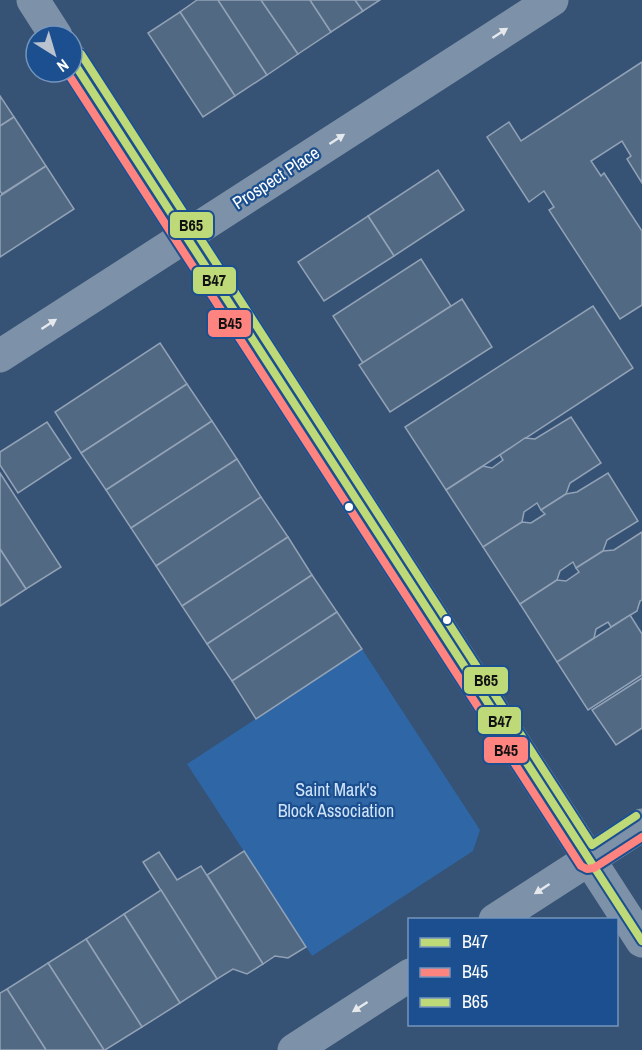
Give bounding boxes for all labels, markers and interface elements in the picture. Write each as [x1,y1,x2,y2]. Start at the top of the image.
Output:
north arrow [24,24,84,84]
one-way arrow [492,27,508,39]
text: N [53,54,73,78]
one-way arrow [328,133,344,145]
street label: Prospect Place [227,140,324,215]
line badge: B65 [169,211,214,239]
text: B65 [179,214,203,236]
line badge: B47 [192,266,237,295]
text: B47 [202,269,226,291]
line badge: B45 [207,309,252,338]
text: B45 [218,312,242,334]
one-way arrow [41,319,57,330]
unlabelled marker [343,501,355,513]
unlabelled marker [441,614,453,626]
line badge: B65 [463,666,509,695]
text: B65 [474,669,498,691]
line badge: B47 [477,706,522,735]
text: B47 [488,710,512,732]
line badge: B45 [483,736,529,764]
text: B45 [494,739,518,761]
park label: Saint Mark's Block Association [278,777,394,823]
one-way arrow [535,883,551,895]
legend [408,918,618,1026]
text: B47 [462,929,488,954]
text: B45 [462,959,488,984]
text: B65 [462,989,488,1014]
one-way arrow [353,1001,369,1013]

